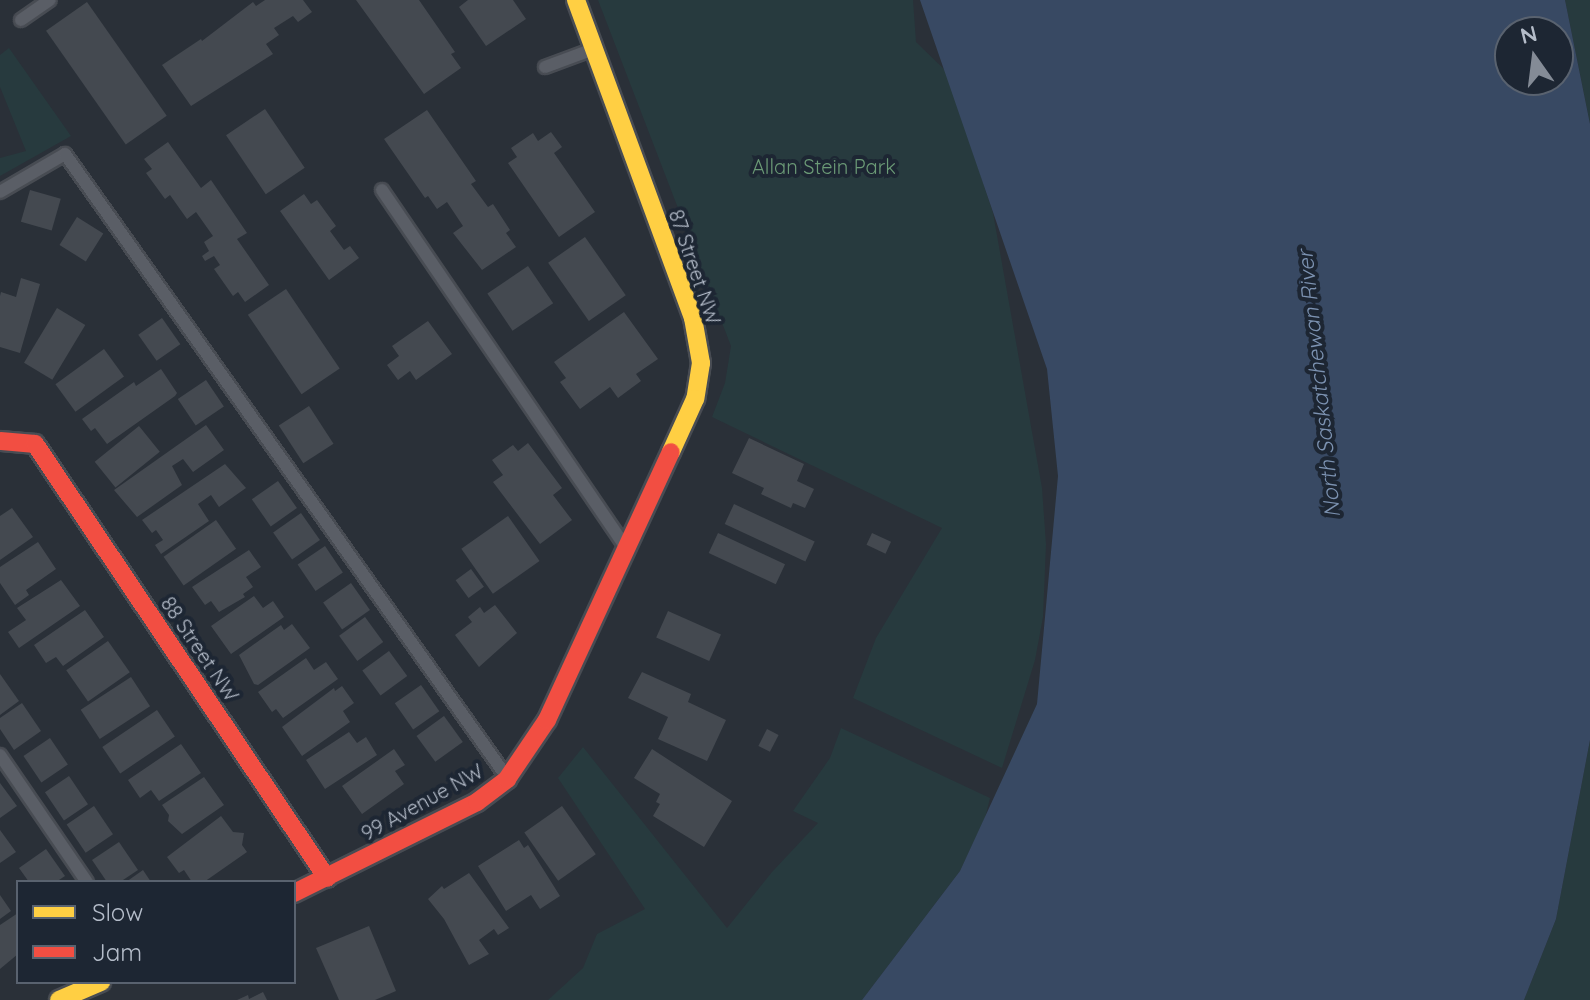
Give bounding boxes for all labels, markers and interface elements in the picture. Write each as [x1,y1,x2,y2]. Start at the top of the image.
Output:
north arrow [1494,16,1574,96]
text: N [1517,19,1540,50]
park label: Allan Stein Park [752,154,896,178]
street label: 87 Street NW [664,206,726,328]
water label: North Saskatchewan River [1292,249,1346,519]
street label: 88 Street NW [156,592,244,706]
street label: 99 Avenue NW [357,759,487,845]
legend [16,880,296,984]
text: Slow [92,897,143,927]
text: Jam [92,937,142,967]

